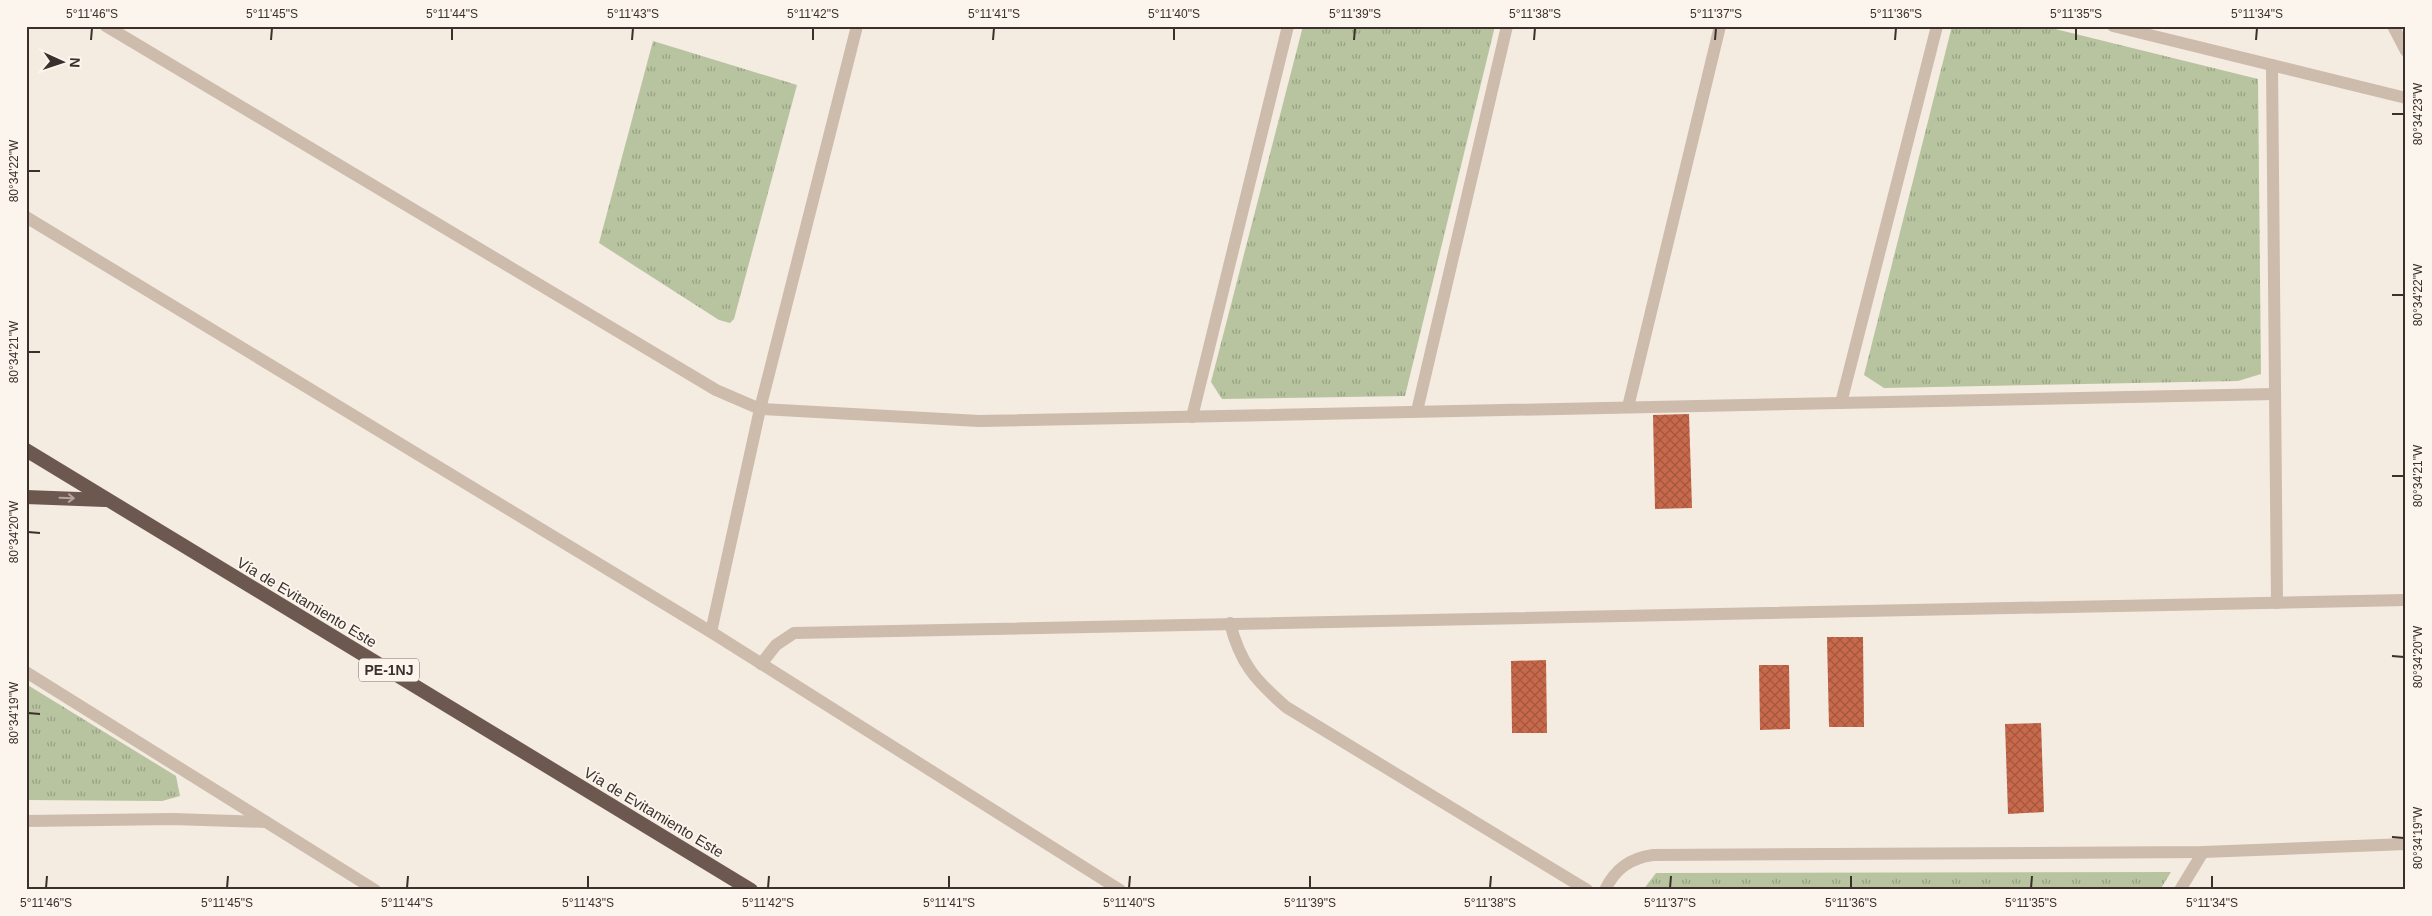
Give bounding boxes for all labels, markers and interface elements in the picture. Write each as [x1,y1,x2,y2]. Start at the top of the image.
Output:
text: 5°11'46"S [66,7,118,21]
text: 5°11'45"S [246,7,298,21]
text: 5°11'44"S [426,7,478,21]
text: 5°11'43"S [607,7,659,21]
text: 5°11'42"S [787,7,839,21]
text: 5°11'41"S [968,7,1020,21]
text: 5°11'40"S [1148,7,1200,21]
text: 5°11'39"S [1329,7,1381,21]
text: 5°11'38"S [1509,7,1561,21]
text: 5°11'37"S [1690,7,1742,21]
text: 5°11'36"S [1870,7,1922,21]
text: 5°11'35"S [2050,7,2102,21]
text: 5°11'34"S [2231,7,2283,21]
north arrow [38,38,88,88]
text: N [67,57,83,68]
text: 80°34'23"W [2411,82,2425,145]
text: 80°34'22"W [7,139,21,202]
text: 80°34'22"W [2411,263,2425,326]
text: 80°34'21"W [7,320,21,383]
text: 80°34'21"W [2411,444,2425,507]
one-way arrow [58,493,75,503]
text: 80°34'20"W [7,500,21,563]
street label: Vía de Evitamiento Este [234,553,380,651]
text: 80°34'20"W [2411,625,2425,688]
road number: PE-1NJ [359,658,419,682]
text: 80°34'19"W [7,681,21,744]
street label: Vía de Evitamiento Este [581,763,727,861]
text: 80°34'19"W [2411,806,2425,869]
text: 5°11'46"S [20,896,72,910]
text: 5°11'45"S [201,896,253,910]
text: 5°11'44"S [381,896,433,910]
text: 5°11'43"S [562,896,614,910]
text: 5°11'42"S [742,896,794,910]
text: 5°11'41"S [923,896,975,910]
text: 5°11'40"S [1103,896,1155,910]
text: 5°11'39"S [1284,896,1336,910]
text: 5°11'38"S [1464,896,1516,910]
text: 5°11'37"S [1644,896,1696,910]
text: 5°11'36"S [1825,896,1877,910]
text: 5°11'35"S [2005,896,2057,910]
text: 5°11'34"S [2186,896,2238,910]

